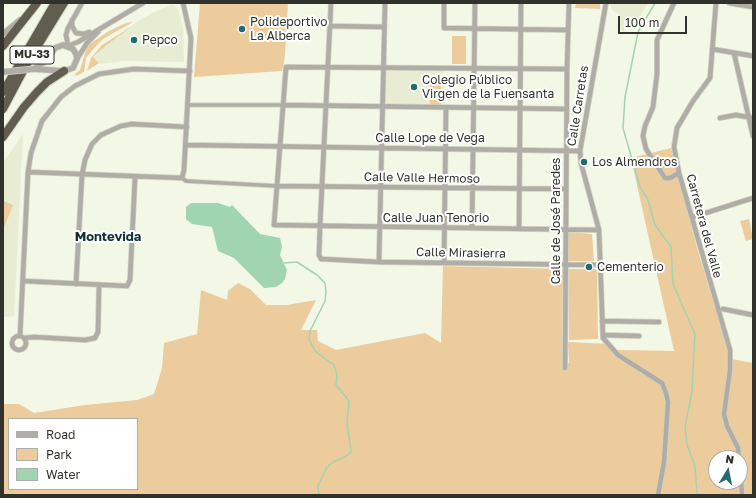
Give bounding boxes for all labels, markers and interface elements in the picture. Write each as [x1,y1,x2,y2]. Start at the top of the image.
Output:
scale bar [620,8,689,34]
place label: Polideportivo La Alberca [250,15,328,43]
text: 100 m [625,15,659,30]
marker: Polideportivo La Alberca [237,24,247,34]
place label: Pepco [142,33,178,47]
marker: Pepco [129,35,139,45]
road number: MU-33 [10,46,54,64]
street label: Calle Carretas [565,65,591,147]
place label: Colegio Público Virgen de la Fuensanta [422,73,554,101]
marker: Colegio Público Virgen de la Fuensanta [409,82,419,92]
street label: Calle Lope de Vega [375,131,485,145]
place label: Los Almendros [592,155,677,169]
marker: Los Almendros [579,157,589,167]
street label: Calle de José Paredes [549,158,563,284]
street label: Calle Valle Hermoso [364,170,480,186]
street label: Carretera del Valle [683,172,725,280]
street label: Calle Juan Tenorio [383,211,489,225]
district label: Montevida [75,229,141,245]
street label: Calle Mirasierra [416,245,506,261]
place label: Cementerio [597,260,664,274]
marker: Cementerio [584,262,594,272]
legend [8,418,138,490]
text: Road [46,427,75,442]
text: Park [46,447,72,462]
north arrow [708,450,748,490]
text: N [725,452,735,466]
text: Water [46,467,80,482]

